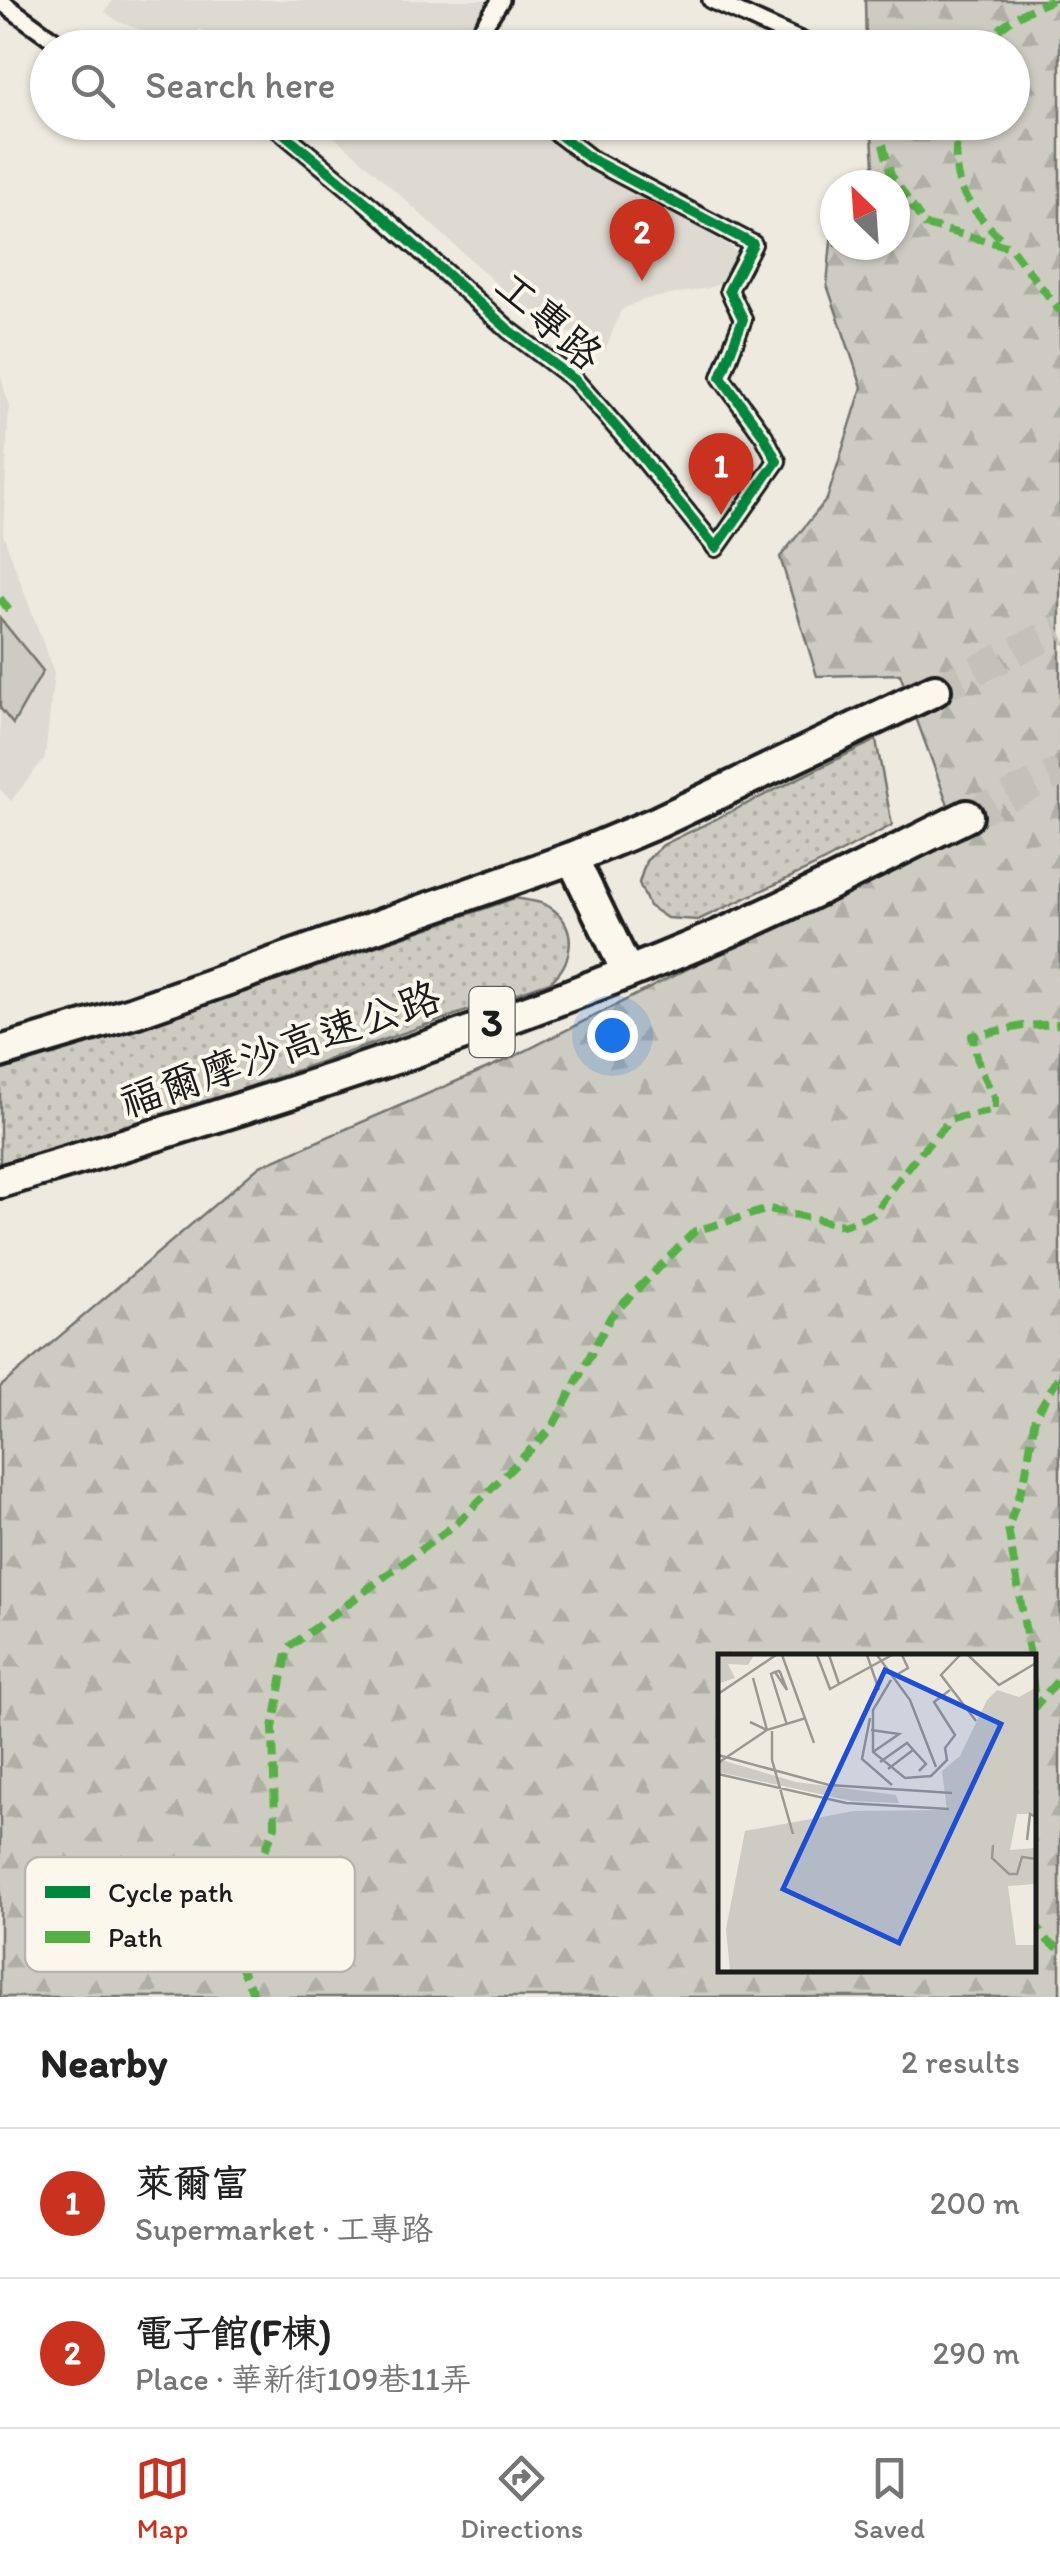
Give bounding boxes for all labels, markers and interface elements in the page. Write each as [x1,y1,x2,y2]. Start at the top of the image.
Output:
search box [30,30,1030,140]
icon: search [65,58,120,113]
text: Search here [145,62,336,108]
north arrow [820,170,910,260]
pin: 2 [610,198,674,281]
street label: 工專路 [485,259,613,381]
pin: 1 [688,432,754,515]
street label: 福爾摩沙高速公路 [113,970,447,1128]
road number: 3 [470,987,514,1057]
your location [587,1010,638,1061]
inset map [718,1654,1035,1972]
legend [25,1857,355,1972]
text: Cycle path [108,1875,233,1909]
text: Path [108,1920,162,1954]
text: Nearby [40,2037,167,2088]
text: 2 results [901,2043,1020,2081]
text: 萊爾富 [135,2160,249,2206]
text: 1 [65,2184,80,2222]
text: 200 m [930,2184,1020,2222]
text: Supermarket · 工專路 [135,2210,433,2248]
text: 電子館(F棟) [135,2310,331,2356]
text: 2 [64,2334,81,2372]
text: 290 m [933,2334,1020,2372]
text: Place · 華新街109巷11弄 [135,2360,472,2398]
tab: Map [135,2451,190,2545]
tab: Directions [460,2451,583,2545]
tab: Saved [853,2451,925,2545]

